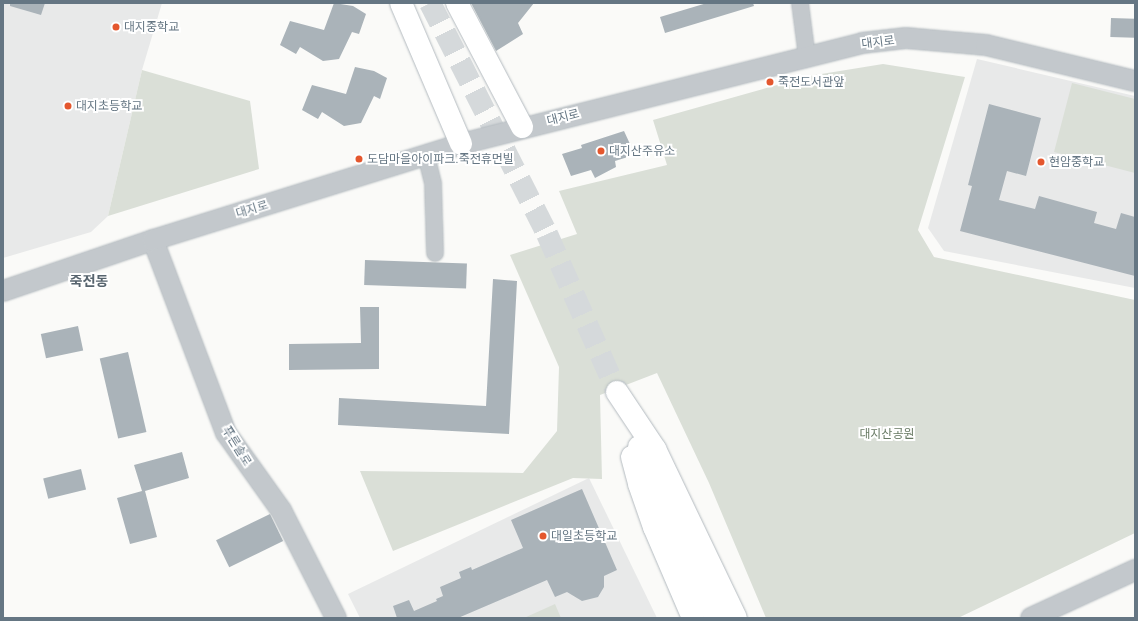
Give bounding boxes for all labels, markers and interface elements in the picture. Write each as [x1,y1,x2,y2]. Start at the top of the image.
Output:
place label: 대지중학교 [124,20,179,34]
marker: 대지중학교 [111,22,121,32]
street label: 대지로 [861,33,895,51]
place label: 죽전도서관앞 [778,75,844,89]
marker: 죽전도서관앞 [765,77,775,87]
place label: 대지초등학교 [76,99,142,113]
marker: 대지초등학교 [63,101,73,111]
street label: 대지로 [545,106,581,128]
place label: 대지산주유소 [609,144,675,158]
marker: 대지산주유소 [596,146,606,156]
place label: 도담마을아이파크.죽전휴먼빌 [367,152,514,166]
marker: 도담마을아이파크.죽전휴먼빌 [354,154,364,164]
place label: 현암중학교 [1049,155,1104,169]
marker: 현암중학교 [1036,157,1046,167]
street label: 대지로 [234,197,270,221]
district label: 죽전동 [70,273,108,289]
street label: 푸른솔로 [219,423,255,469]
park label: 대지산공원 [859,427,915,441]
place label: 대일초등학교 [551,529,617,543]
marker: 대일초등학교 [538,531,548,541]

